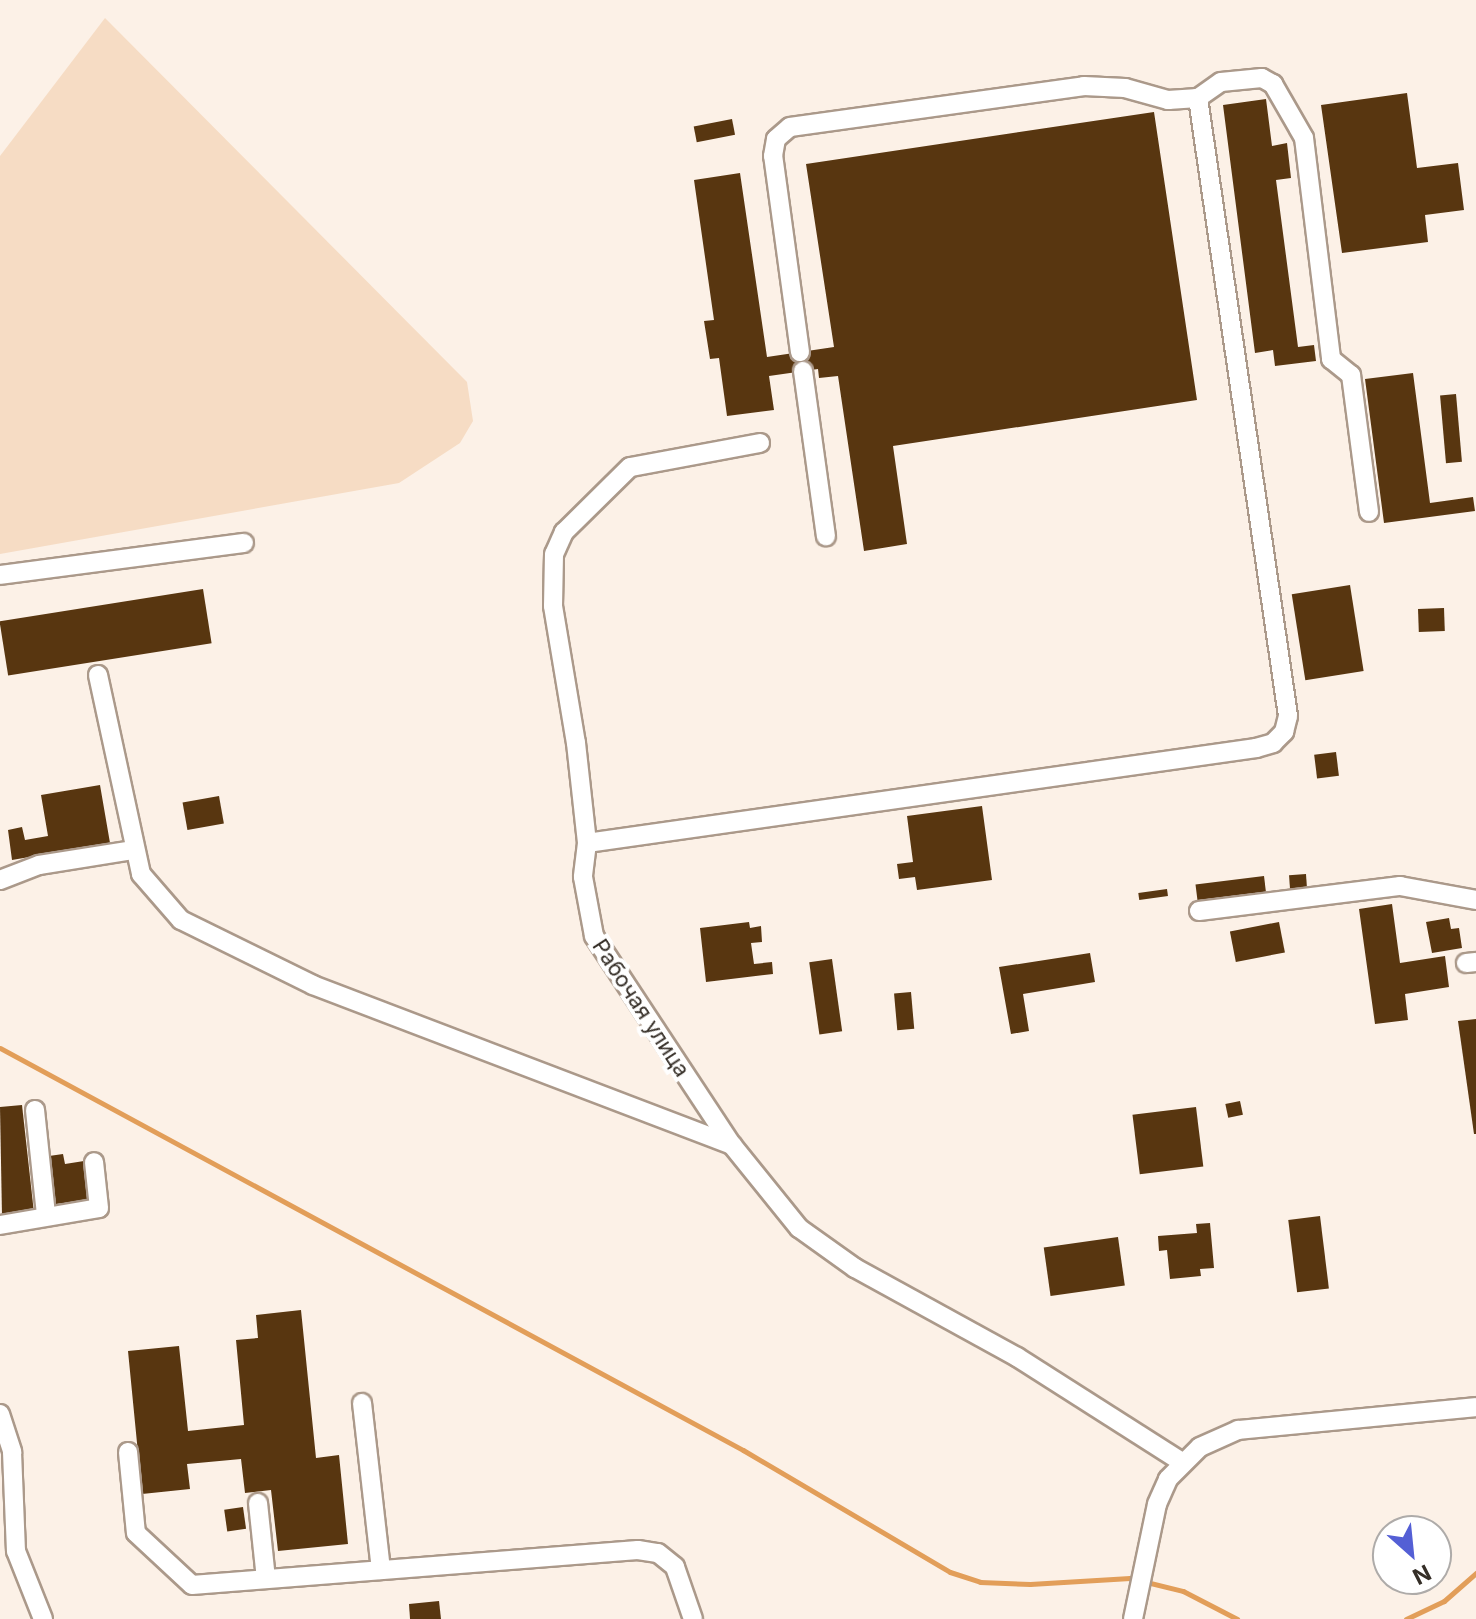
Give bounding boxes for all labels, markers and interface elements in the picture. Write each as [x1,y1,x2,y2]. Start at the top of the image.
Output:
street label: Рабочая улица [587,934,695,1082]
north arrow [1372,1515,1452,1595]
text: N [1409,1559,1435,1590]

